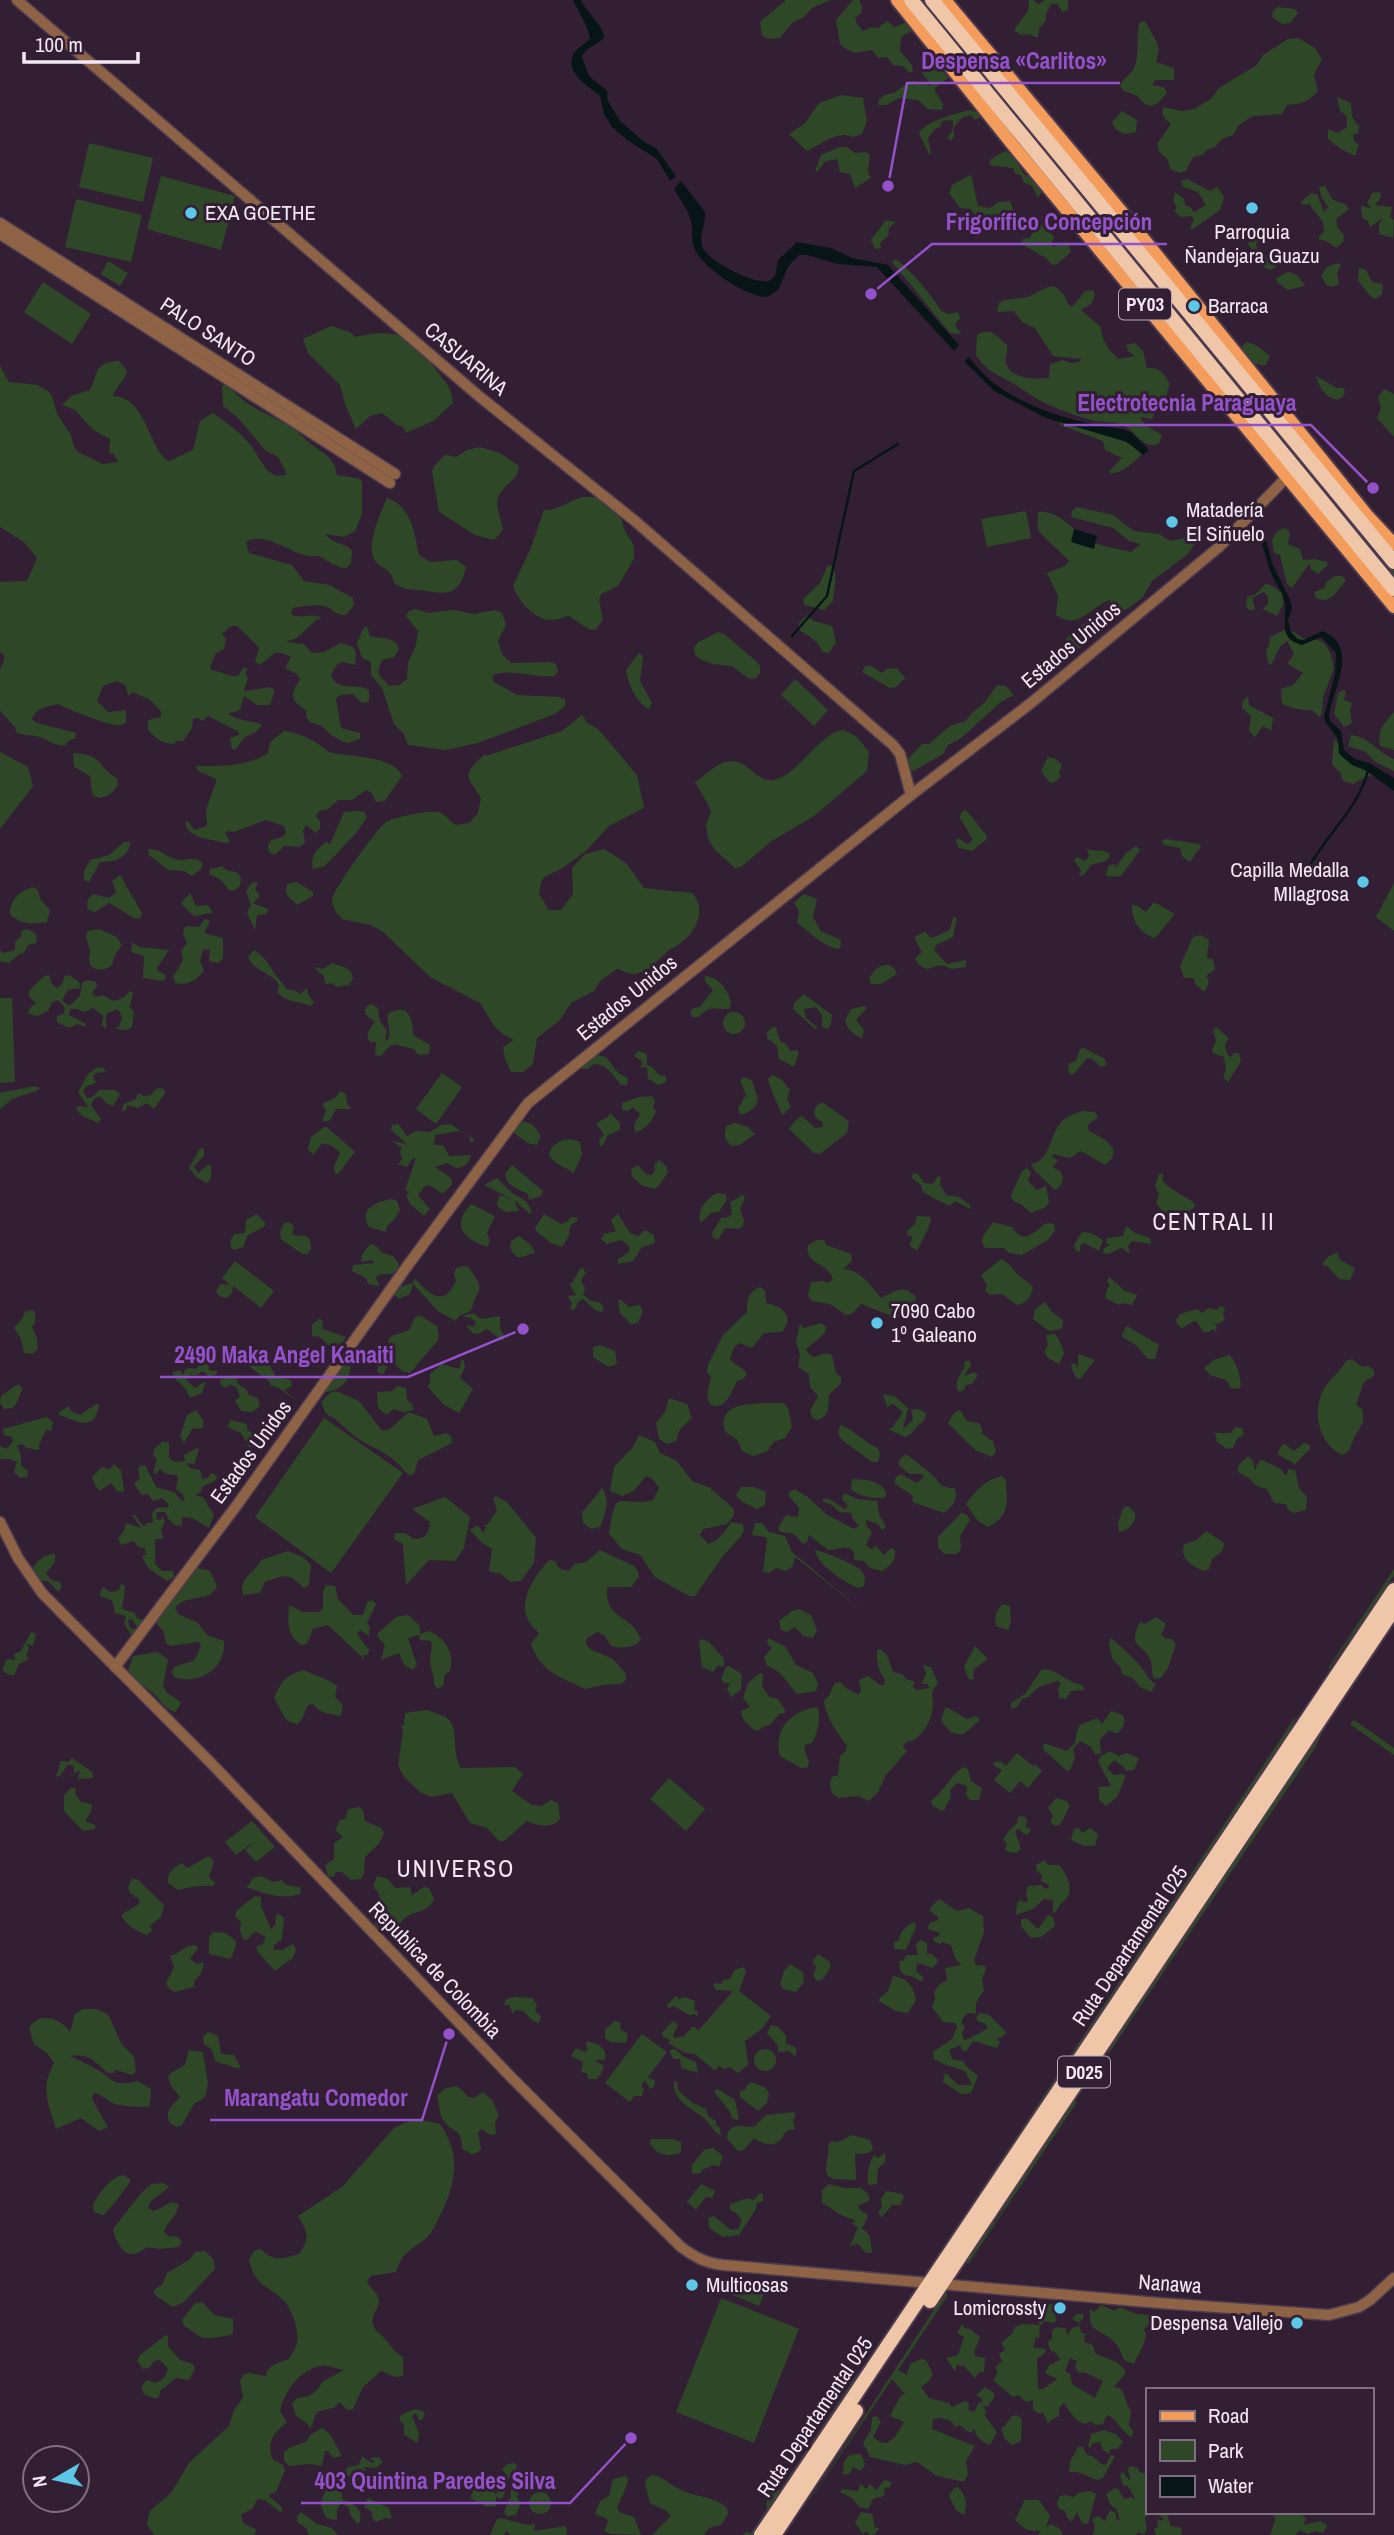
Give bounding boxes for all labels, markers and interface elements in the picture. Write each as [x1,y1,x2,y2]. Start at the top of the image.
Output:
scale bar [24,21,138,65]
text: 100 m [35,30,83,59]
callout: Despensa «Carlitos» [907,39,1120,83]
text: Despensa «Carlitos» [921,45,1107,76]
place label: EXA GOETHE [205,198,316,227]
callout: Frigorífico Concepción [932,200,1167,244]
marker: Parroquia Ñandejara Guazu [1244,200,1260,216]
marker: EXA GOETHE [183,205,199,221]
text: Frigorífico Concepción [946,206,1152,237]
place label: Parroquia Ñandejara Guazu [1185,217,1319,270]
road number: PY03 [1119,288,1171,320]
street label: PALO SANTO [155,290,262,373]
place label: Barraca [1208,291,1269,320]
marker: Barraca [1186,298,1202,314]
street label: CASUARINA [419,315,515,402]
callout: Electrotecnia Paraguaya [1064,381,1311,425]
text: Electrotecnia Paraguaya [1077,387,1297,418]
place label: Matadería El Siñuelo [1186,495,1265,548]
marker: Matadería El Siñuelo [1164,514,1180,530]
street label: Estados Unidos [1015,594,1127,695]
place label: Capilla Medalla MIlagrosa [1230,855,1349,908]
marker: Capilla Medalla MIlagrosa [1355,874,1371,890]
street label: Estados Unidos [570,948,683,1047]
district label: CENTRAL II [1152,1206,1276,1237]
place label: 7090 Cabo 1º Galeano [891,1296,977,1349]
marker: 7090 Cabo 1º Galeano [869,1315,885,1331]
callout: 2490 Maka Angel Kanaiti [160,1333,408,1377]
text: 2490 Maka Angel Kanaiti [174,1339,394,1370]
street label: Estados Unidos [203,1394,298,1509]
district label: UNIVERSO [397,1852,515,1884]
street label: Ruta Departamental 025 [1065,1860,1194,2032]
street label: Republica de Colombia [362,1895,509,2045]
road number: D025 [1058,2056,1110,2088]
callout: Marangatu Comedor [210,2076,422,2120]
text: Marangatu Comedor [224,2082,408,2113]
street label: Nanawa [1138,2267,1203,2300]
place label: Multicosas [706,2270,788,2299]
marker: Multicosas [684,2277,700,2293]
place label: Lomicrossty [953,2293,1046,2322]
marker: Lomicrossty [1052,2300,1068,2316]
place label: Despensa Vallejo [1150,2308,1283,2337]
marker: Despensa Vallejo [1289,2315,1305,2331]
street label: Ruta Departamental 025 [750,2331,879,2503]
legend [1146,2388,1373,2514]
text: Road [1208,2401,1249,2430]
text: Park [1208,2436,1244,2465]
north arrow [21,2444,91,2514]
callout: 403 Quintina Paredes Silva [301,2459,570,2503]
text: 403 Quintina Paredes Silva [314,2465,556,2496]
text: Water [1208,2471,1254,2500]
text: N [25,2474,53,2489]

